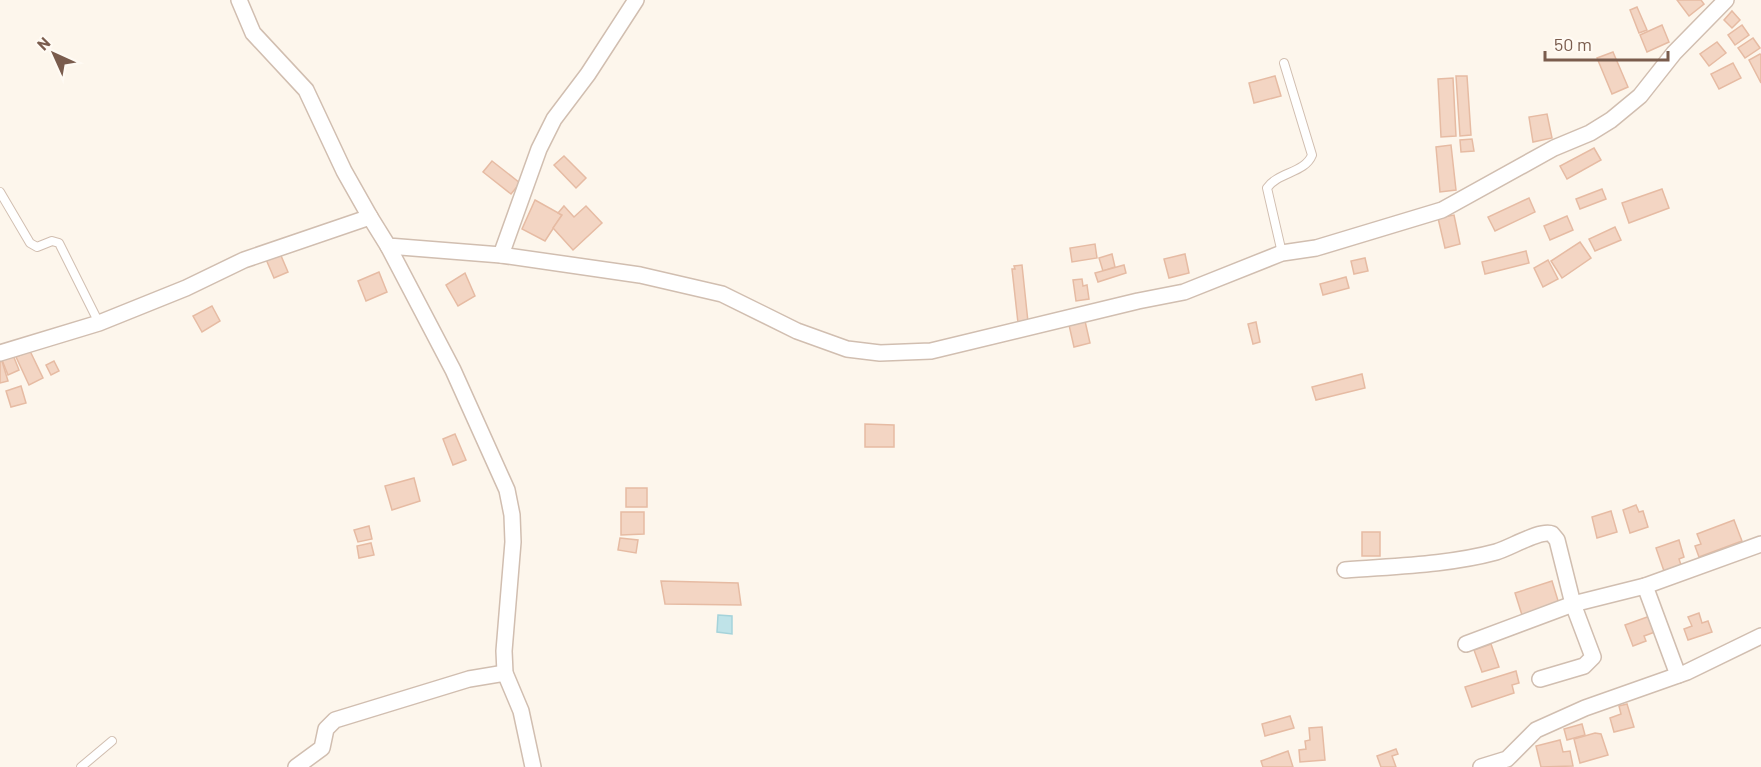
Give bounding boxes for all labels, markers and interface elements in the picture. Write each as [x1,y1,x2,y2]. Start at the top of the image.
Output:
north arrow [24,24,84,84]
scale bar [1545,24,1668,62]
text: N [33,33,54,54]
text: 50 m [1554,33,1592,55]

